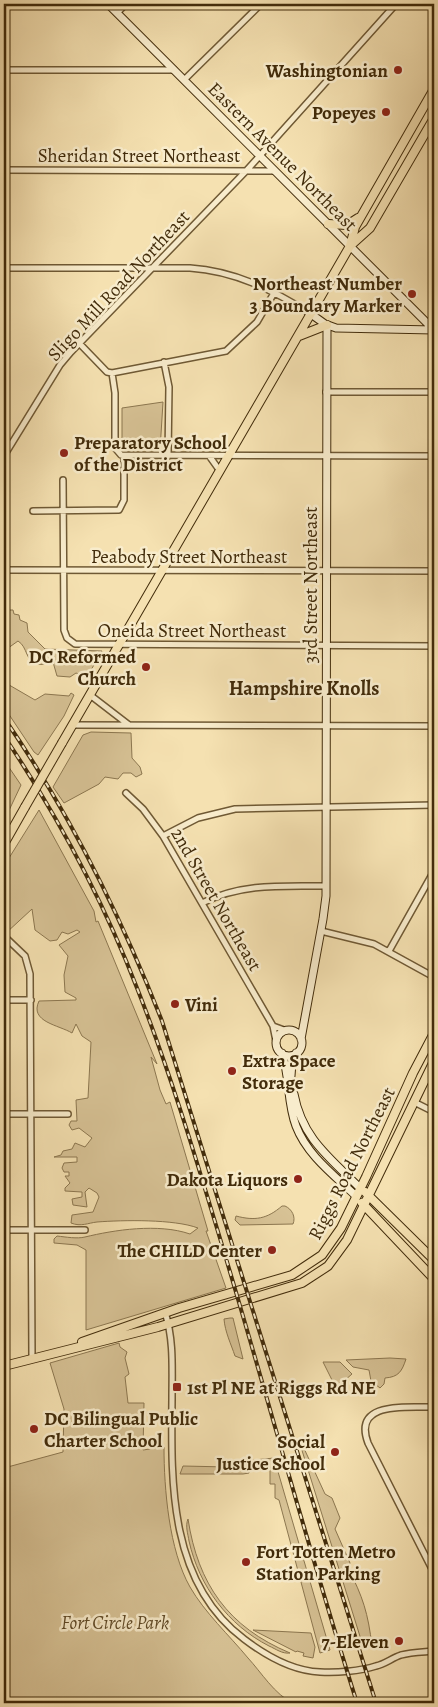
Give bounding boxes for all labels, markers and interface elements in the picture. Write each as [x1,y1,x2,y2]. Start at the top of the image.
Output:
place label: Washingtonian [265,58,388,84]
marker: Washingtonian [392,64,404,76]
street label: Eastern Avenue Northeast [202,76,363,237]
place label: Popeyes [312,100,376,126]
marker: Popeyes [380,106,392,118]
street label: Sheridan Street Northeast [38,143,240,169]
street label: Sligo Mill Road Northeast [42,204,196,367]
place label: Northeast Number 3 Boundary Marker [250,271,402,319]
marker: Northeast Number 3 Boundary Marker [406,288,418,300]
place label: Preparatory School of the District [74,430,227,478]
marker: Preparatory School of the District [58,447,70,459]
street label: 3rd Street Northeast [298,506,324,664]
street label: Peabody Street Northeast [91,544,287,570]
street label: Oneida Street Northeast [98,618,286,644]
place label: DC Reformed Church [29,644,137,692]
marker: DC Reformed Church [140,661,152,673]
district label: Hampshire Knolls [229,675,379,702]
street label: 2nd Street Northeast [164,823,268,976]
place label: Vini [184,992,218,1018]
marker: Vini [169,998,181,1010]
place label: Extra Space Storage [242,1048,336,1096]
marker: Extra Space Storage [226,1065,238,1077]
street label: Riggs Road Northeast [302,1083,402,1244]
place label: Dakota Liquors [166,1167,288,1193]
marker: Dakota Liquors [292,1173,304,1185]
place label: The CHILD Center [117,1238,262,1264]
marker: The CHILD Center [266,1244,278,1256]
place label: 1st Pl NE at Riggs Rd NE [187,1375,376,1401]
marker: 1st Pl NE at Riggs Rd NE [171,1381,183,1393]
place label: DC Bilingual Public Charter School [44,1406,198,1454]
marker: DC Bilingual Public Charter School [28,1423,40,1435]
place label: Social Justice School [216,1429,325,1477]
marker: Social Justice School [329,1446,341,1458]
place label: Fort Totten Metro Station Parking [256,1539,396,1587]
marker: Fort Totten Metro Station Parking [240,1556,252,1568]
park label: Fort Circle Park [61,1610,169,1636]
place label: 7-Eleven [321,1629,389,1655]
marker: 7-Eleven [393,1635,405,1647]

